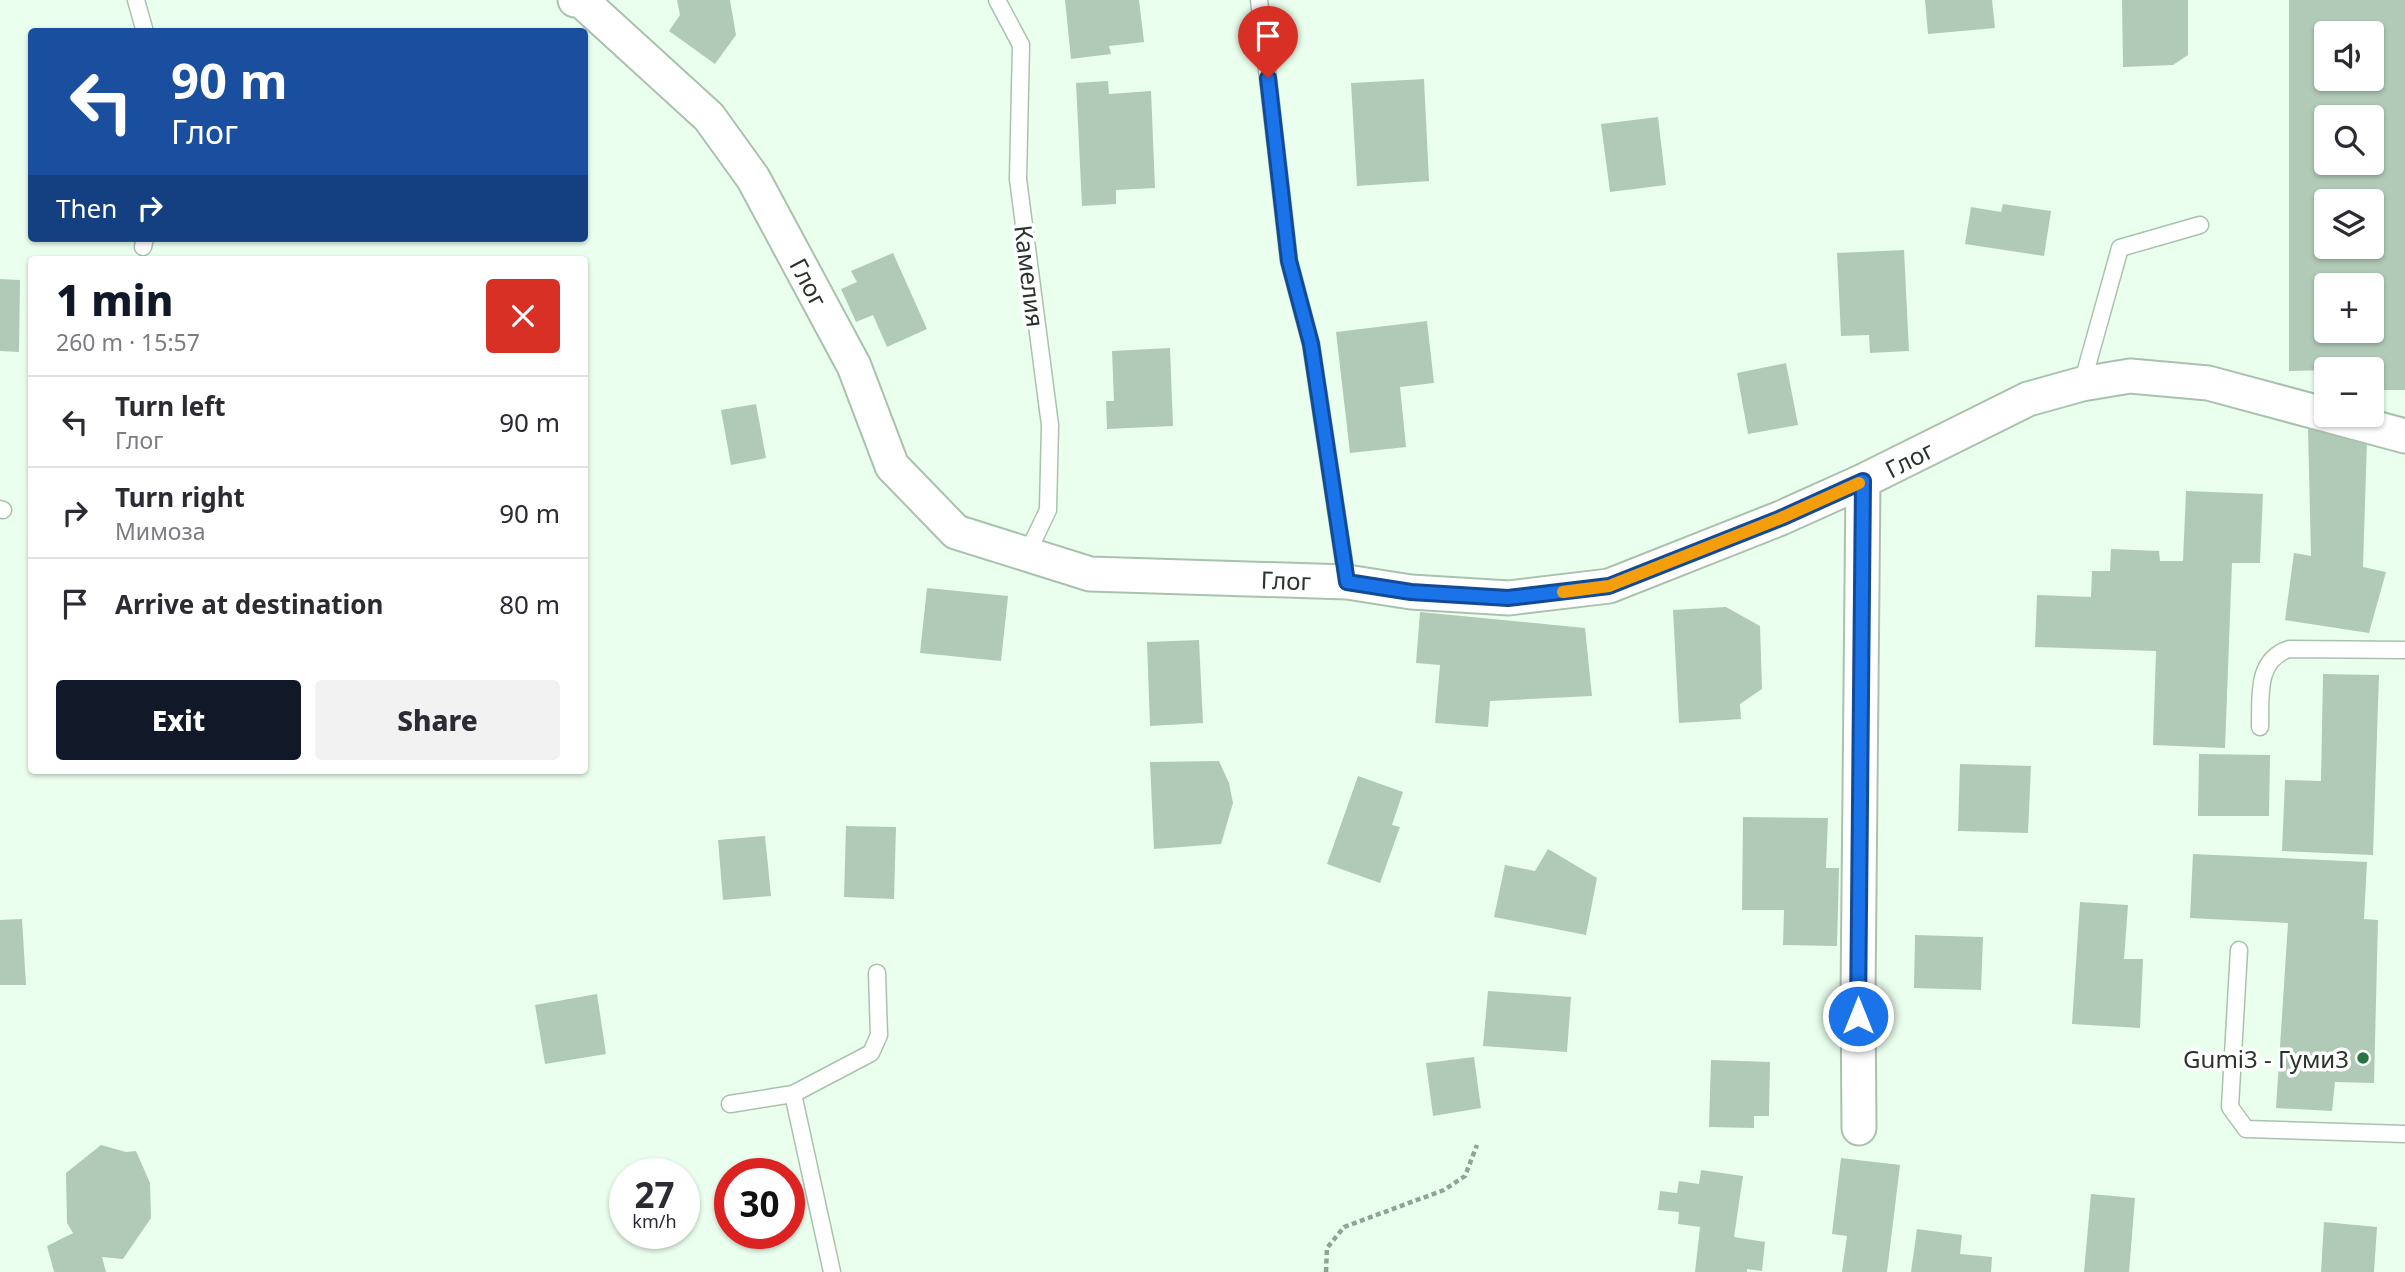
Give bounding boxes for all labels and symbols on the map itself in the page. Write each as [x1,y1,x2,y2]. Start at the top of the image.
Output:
pin [1238,6,1298,78]
street label: Камелия [1007,223,1053,329]
street label: Глог [783,252,836,312]
street label: Глог [1879,433,1939,485]
street label: Глог [1260,563,1312,597]
position arrow [1821,979,1895,1053]
place label: Gumi3 - Гуми3 [2183,1042,2349,1075]
marker: Gumi3 - Гуми3 [2355,1050,2371,1066]
speed limit sign: 30 [714,1158,805,1249]

